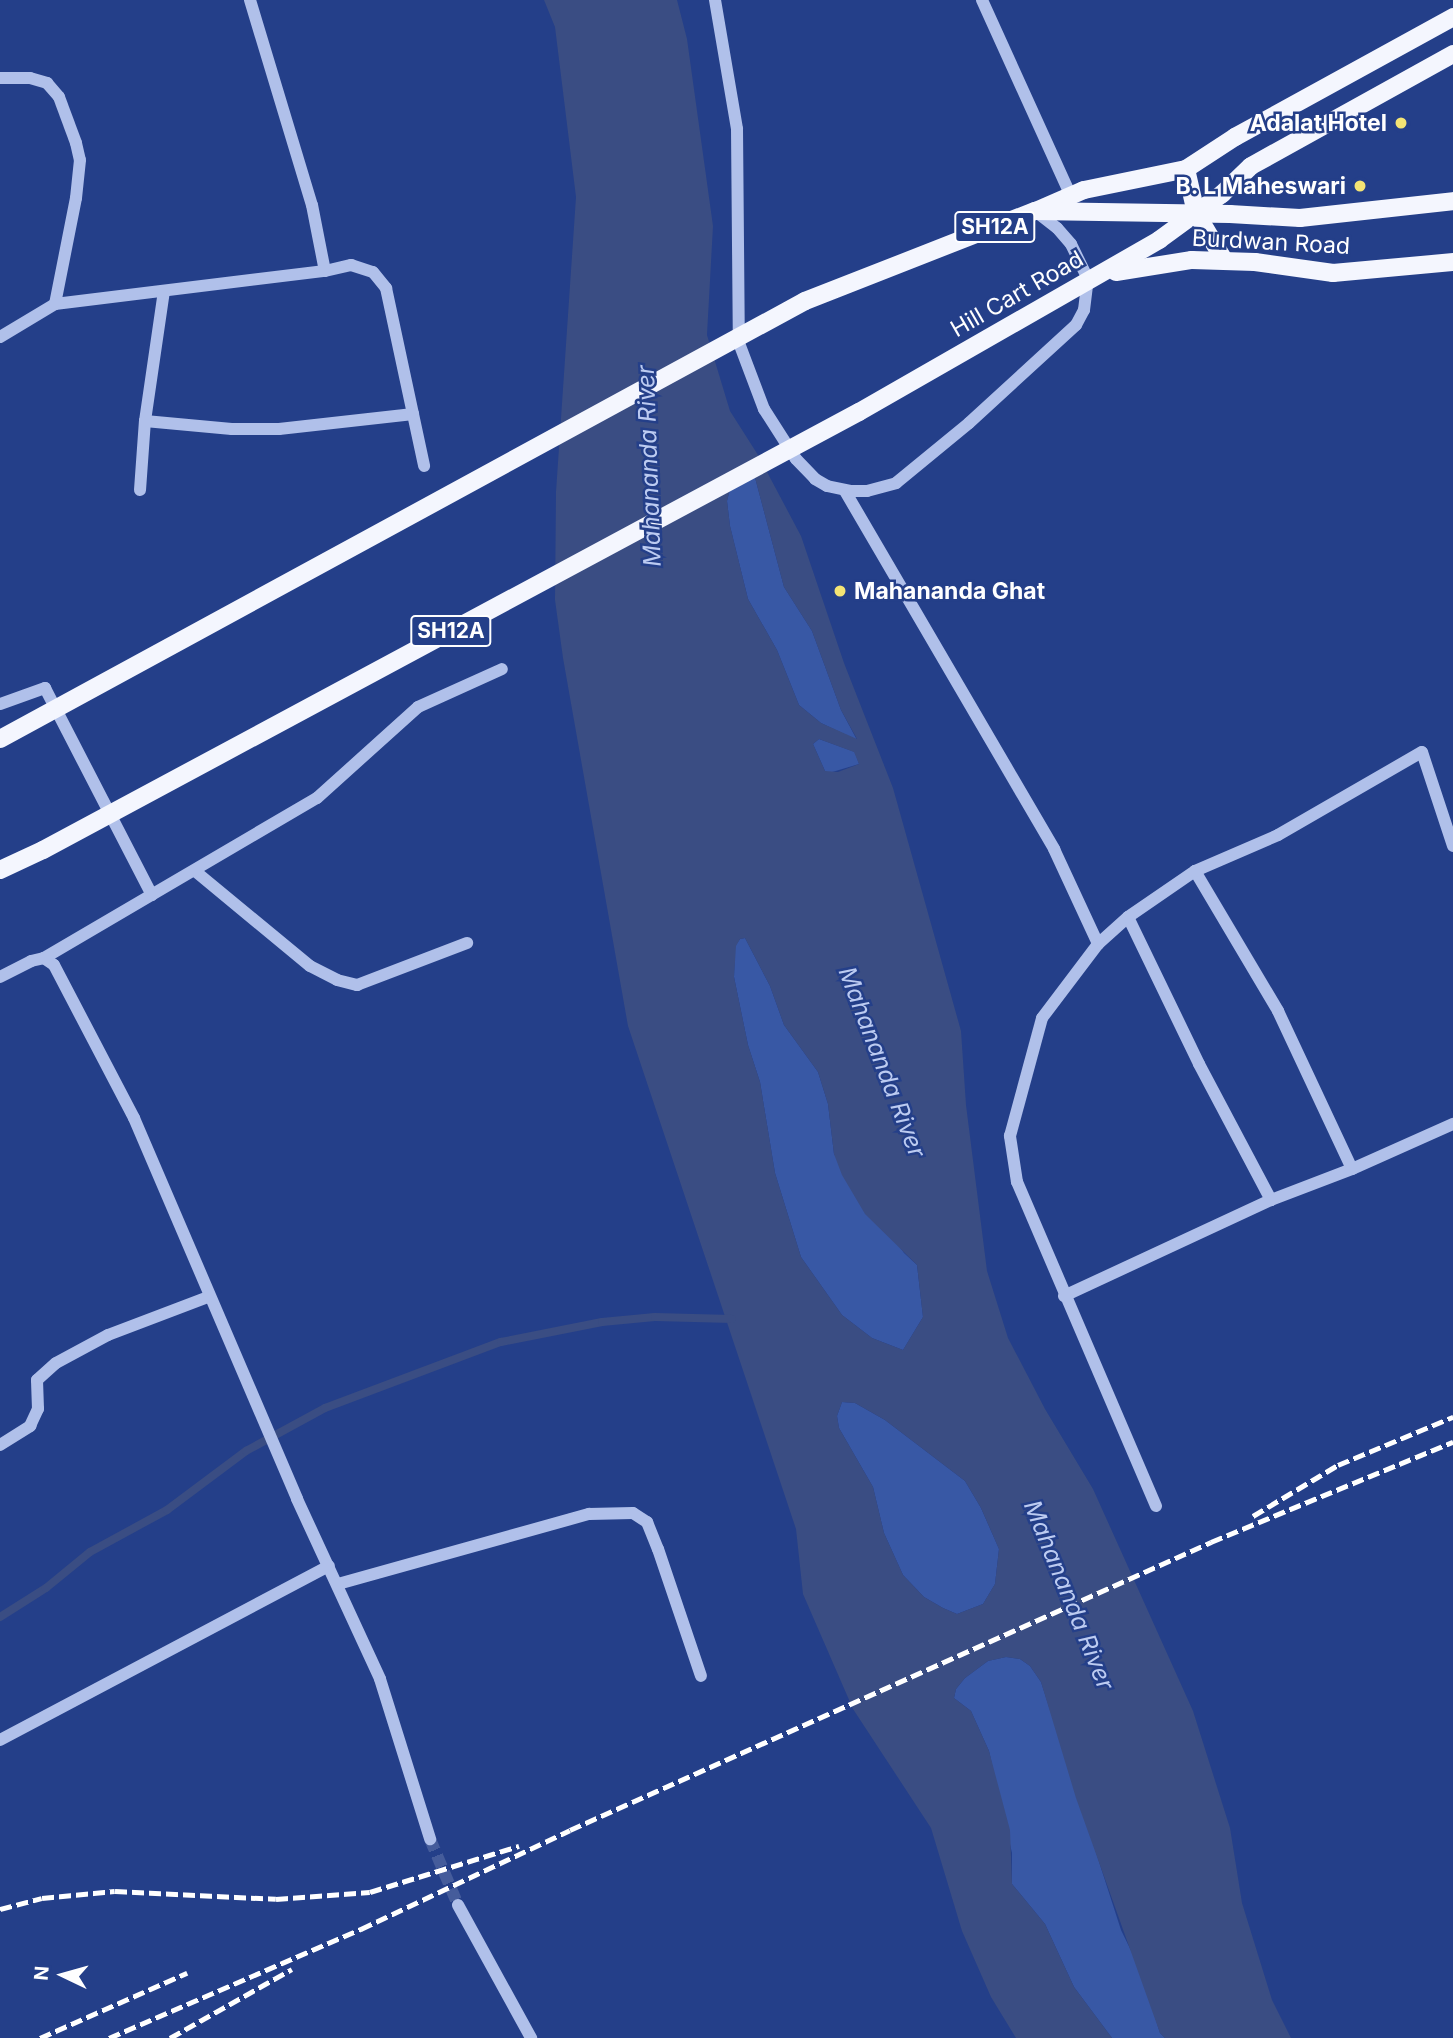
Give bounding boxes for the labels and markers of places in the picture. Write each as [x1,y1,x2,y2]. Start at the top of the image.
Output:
place label: Adalat Hotel [1250,109,1387,137]
marker: Adalat Hotel [1393,115,1409,131]
place label: B. L Maheswari [1175,172,1346,200]
marker: B. L Maheswari [1352,178,1368,194]
place label: Mahananda Ghat [854,577,1045,605]
marker: Mahananda Ghat [832,583,848,599]

